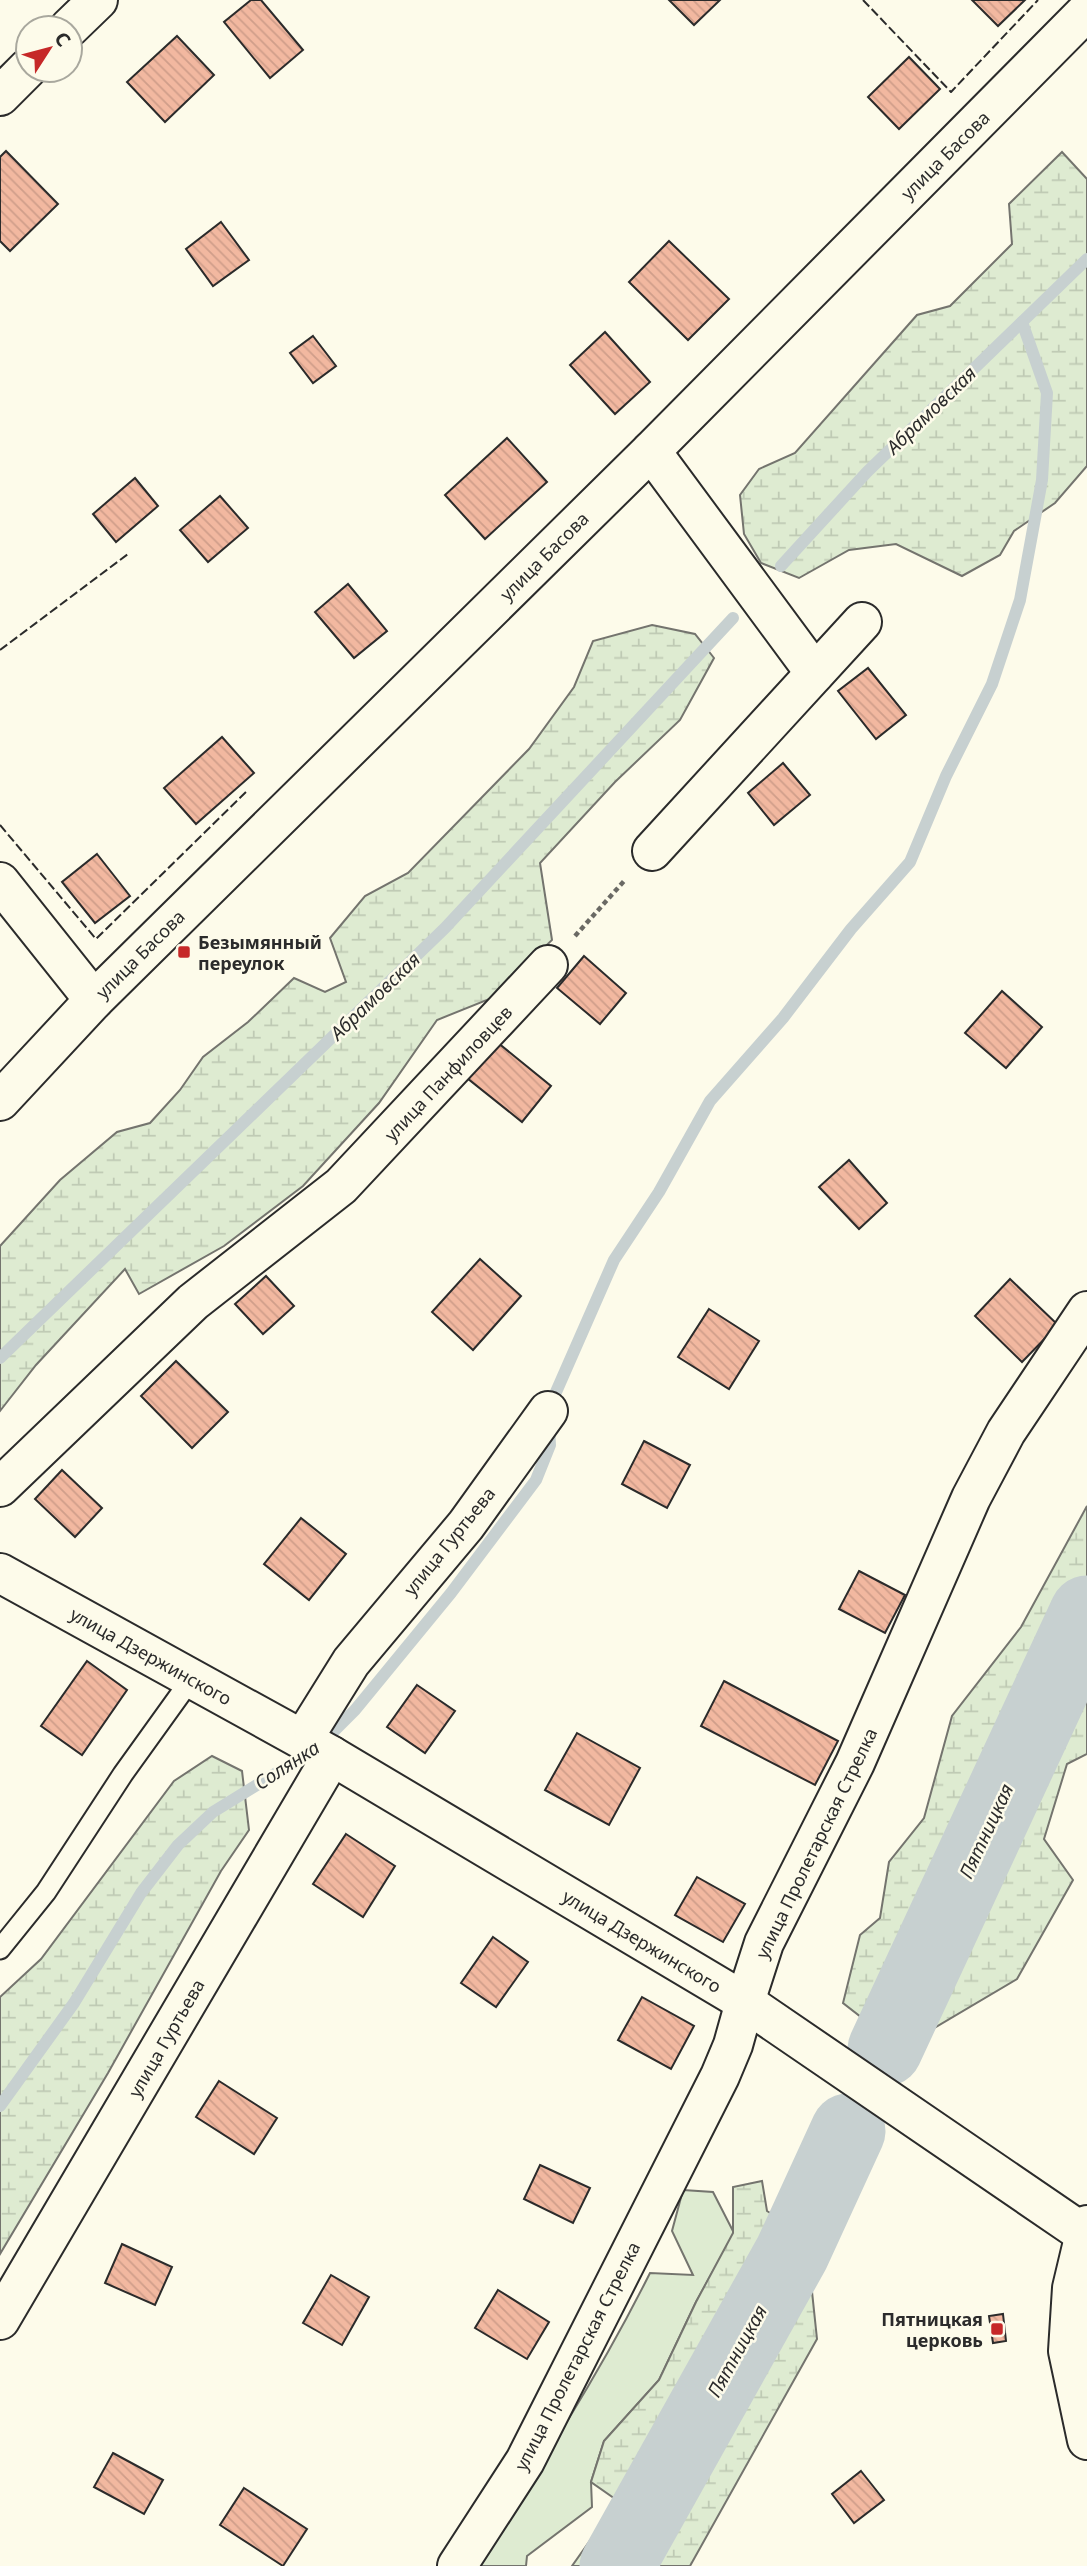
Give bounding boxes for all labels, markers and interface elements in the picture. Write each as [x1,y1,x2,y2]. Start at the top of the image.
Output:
north arrow [14,14,84,84]
text: С [49,26,77,52]
street label: улица Басова [895,105,995,205]
water label: Абрамовская [879,360,982,461]
street label: улица Басова [494,506,594,606]
street label: улица Басова [90,904,190,1004]
place label: Безымянный переулок [198,930,322,975]
marker: Безымянный переулок [176,944,192,960]
water label: Абрамовская [323,946,426,1047]
street label: улица Панфиловцев [379,1000,517,1146]
street label: улица Гуртьева [398,1482,500,1600]
street label: улица Дзержинского [66,1602,236,1710]
street label: улица Пролетарская Стрелка [750,1724,882,1962]
water label: Солянка [249,1734,325,1796]
water label: Пятницкая [953,1779,1019,1882]
street label: улица Дзержинского [558,1884,726,1998]
street label: улица Гуртьева [122,1975,210,2101]
street label: улица Пролетарская Стрелка [509,2237,645,2475]
water label: Пятницкая [701,2300,773,2402]
place label: Пятницкая церковь [881,2307,983,2352]
marker: Пятницкая церковь [989,2321,1005,2337]

